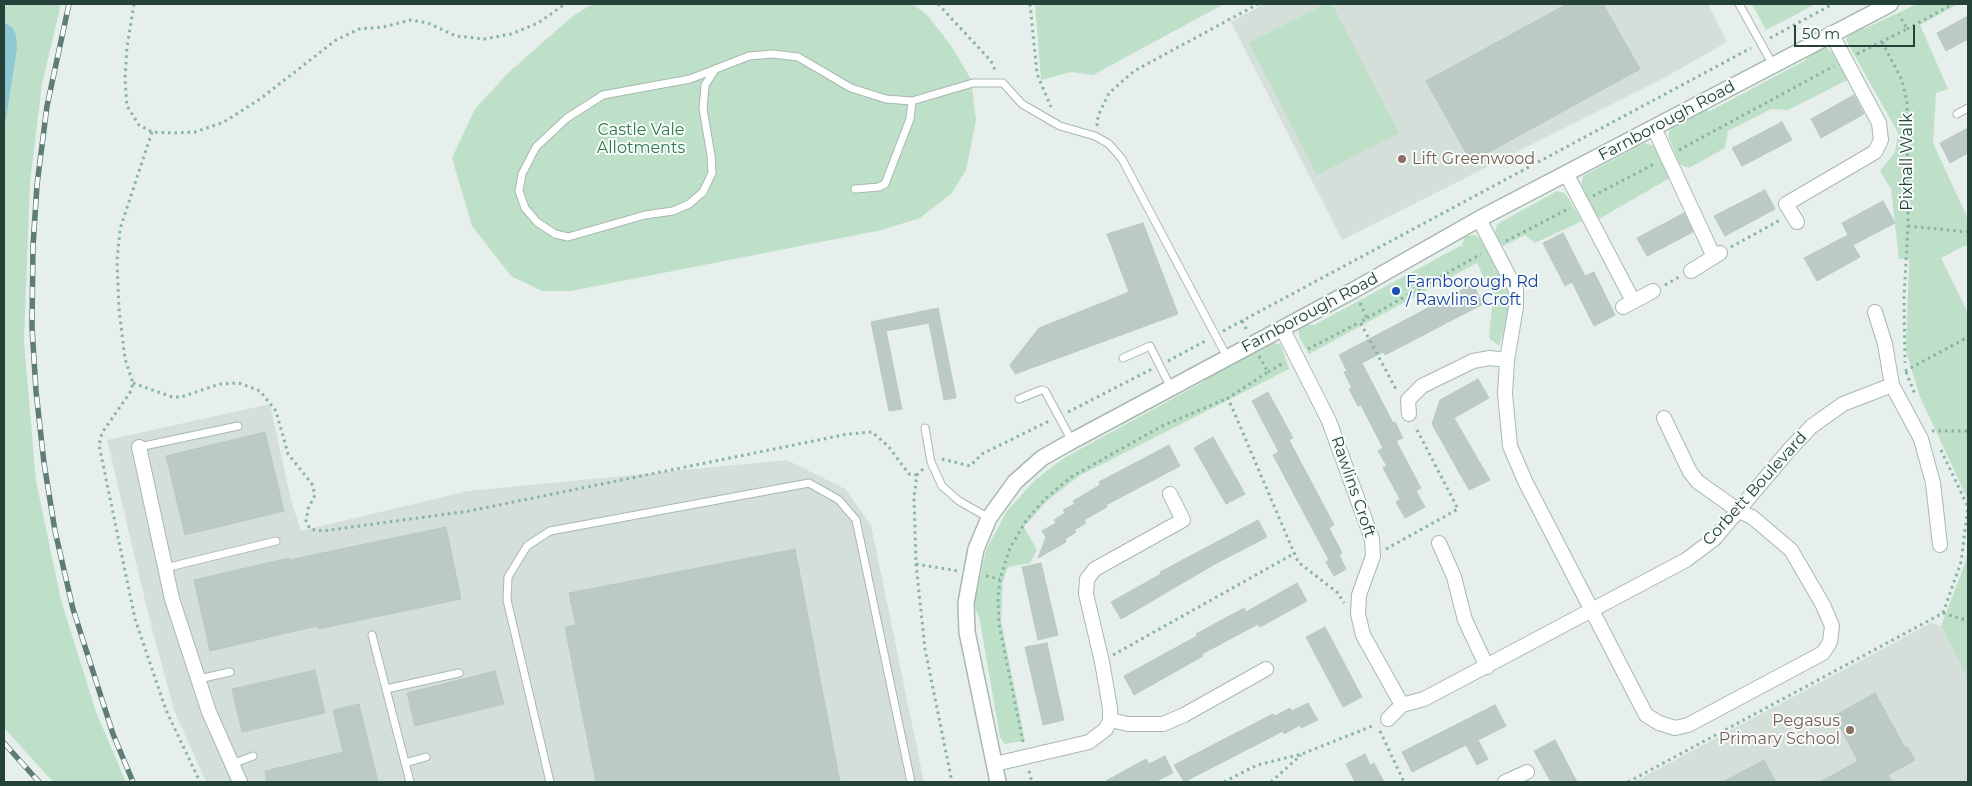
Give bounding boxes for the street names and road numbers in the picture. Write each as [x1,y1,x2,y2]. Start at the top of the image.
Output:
street label: Farnborough Road [1595,77,1739,165]
street label: Pixhall Walk [1897,113,1917,211]
street label: Farnborough Road [1238,269,1382,357]
street label: Corbett Boulevard [1699,428,1811,550]
street label: Rawlins Croft [1327,434,1379,540]

